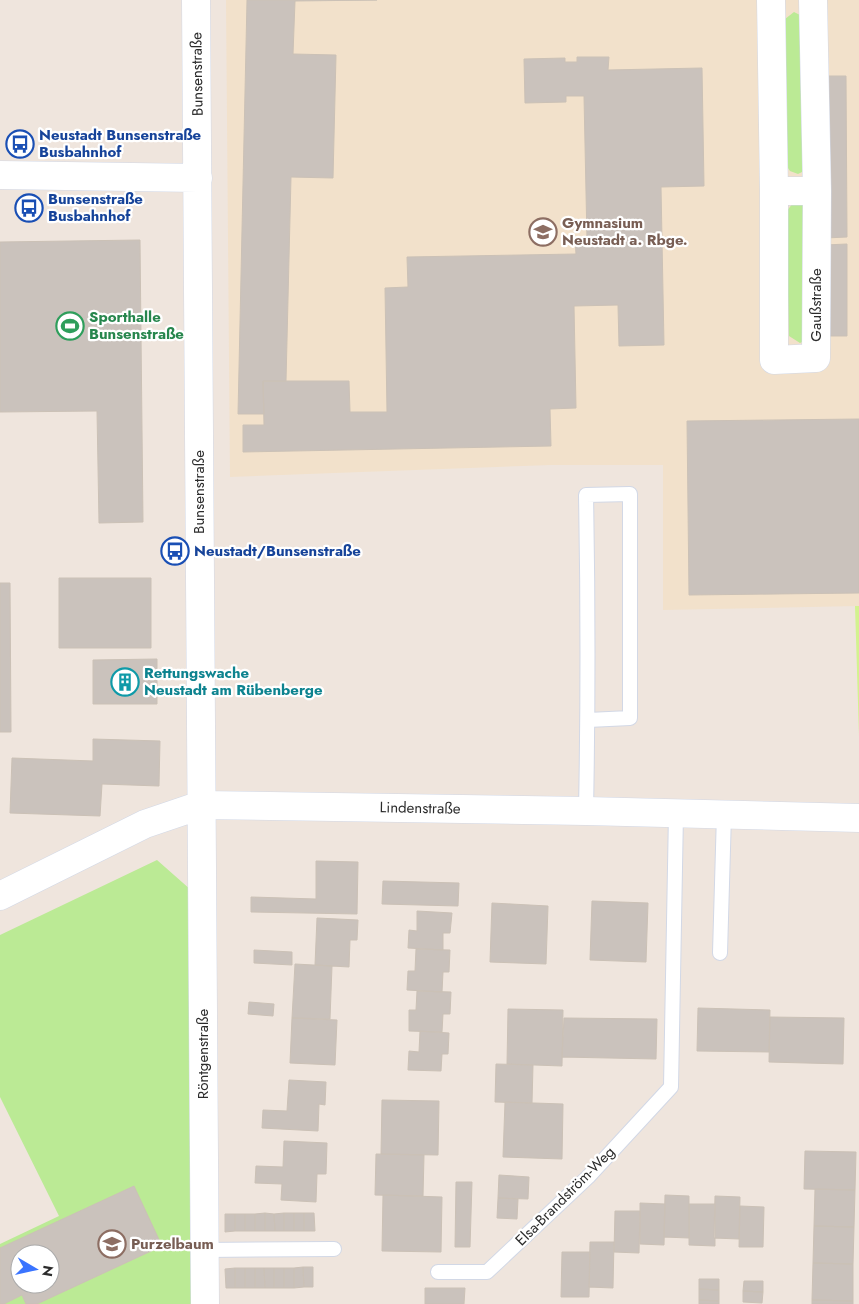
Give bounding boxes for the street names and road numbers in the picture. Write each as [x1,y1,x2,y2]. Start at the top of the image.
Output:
street label: Bunsenstraße [185,32,209,116]
street label: Gaußstraße [805,268,827,342]
street label: Bunsenstraße [188,450,210,534]
street label: Lindenstraße [379,796,461,820]
street label: Röntgenstraße [192,1009,214,1099]
street label: Elsa-Brandström-Weg [510,1141,620,1251]

